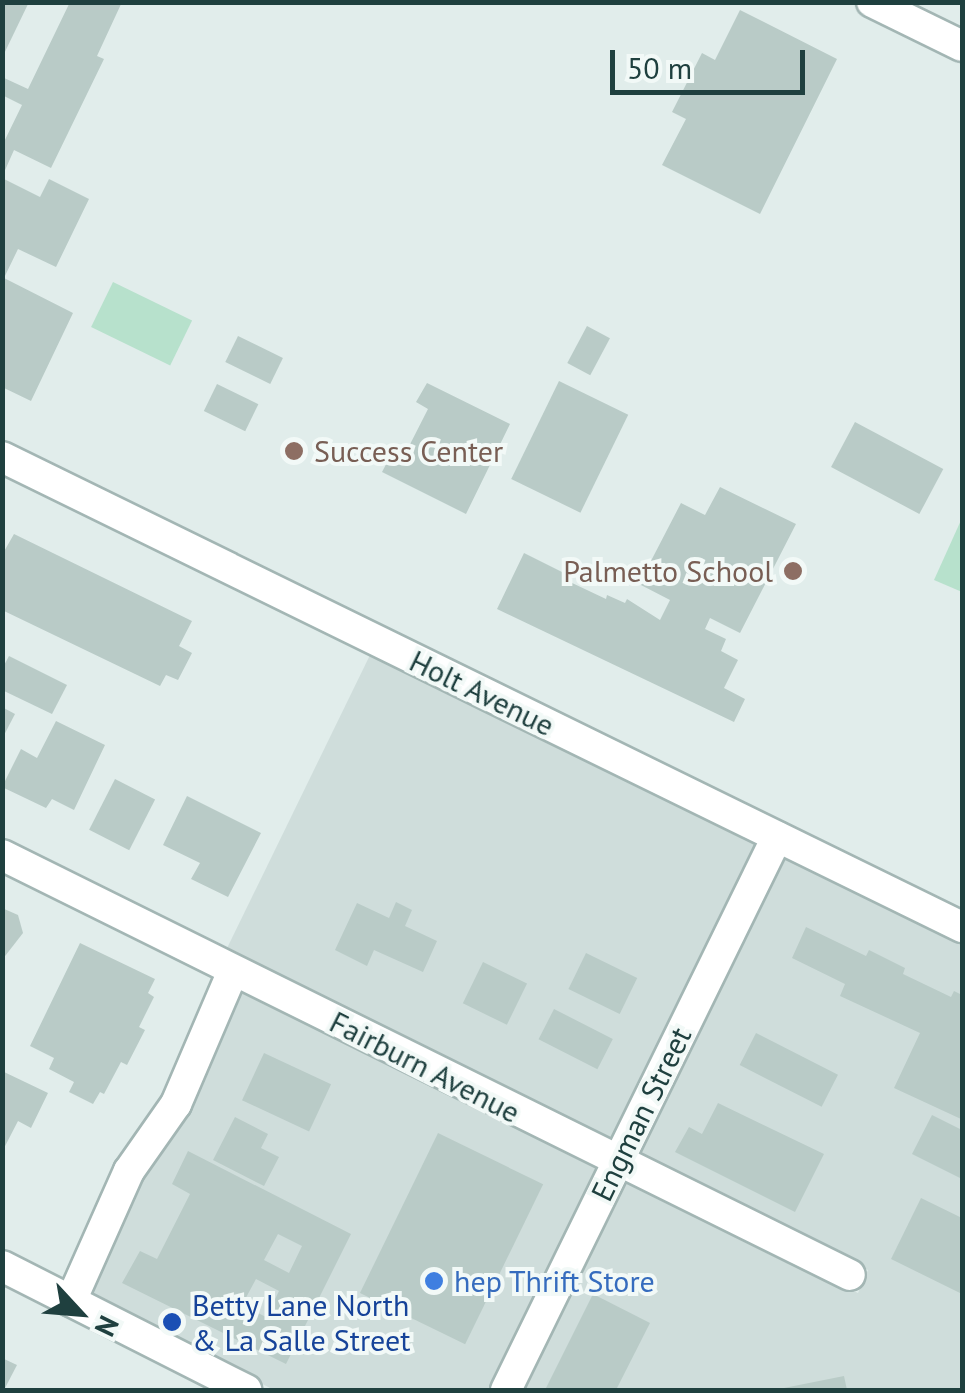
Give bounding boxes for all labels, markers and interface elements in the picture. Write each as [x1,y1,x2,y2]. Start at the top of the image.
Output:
scale bar [615,30,810,92]
text: 50 m [627,48,692,87]
place label: Success Center [314,433,503,469]
marker: Success Center [283,440,305,462]
place label: Palmetto School [563,553,773,589]
marker: Palmetto School [782,560,804,582]
street label: Holt Avenue [404,642,560,744]
street label: Fairburn Avenue [324,1003,526,1131]
street label: Engman Street [583,1021,699,1207]
north arrow [30,1263,130,1363]
place label: hep Thrift Store [454,1263,656,1299]
marker: hep Thrift Store [423,1270,445,1292]
place label: Betty Lane North & La Salle Street [192,1287,410,1358]
text: N [87,1310,128,1343]
marker: Betty Lane North & La Salle Street [161,1311,183,1333]

